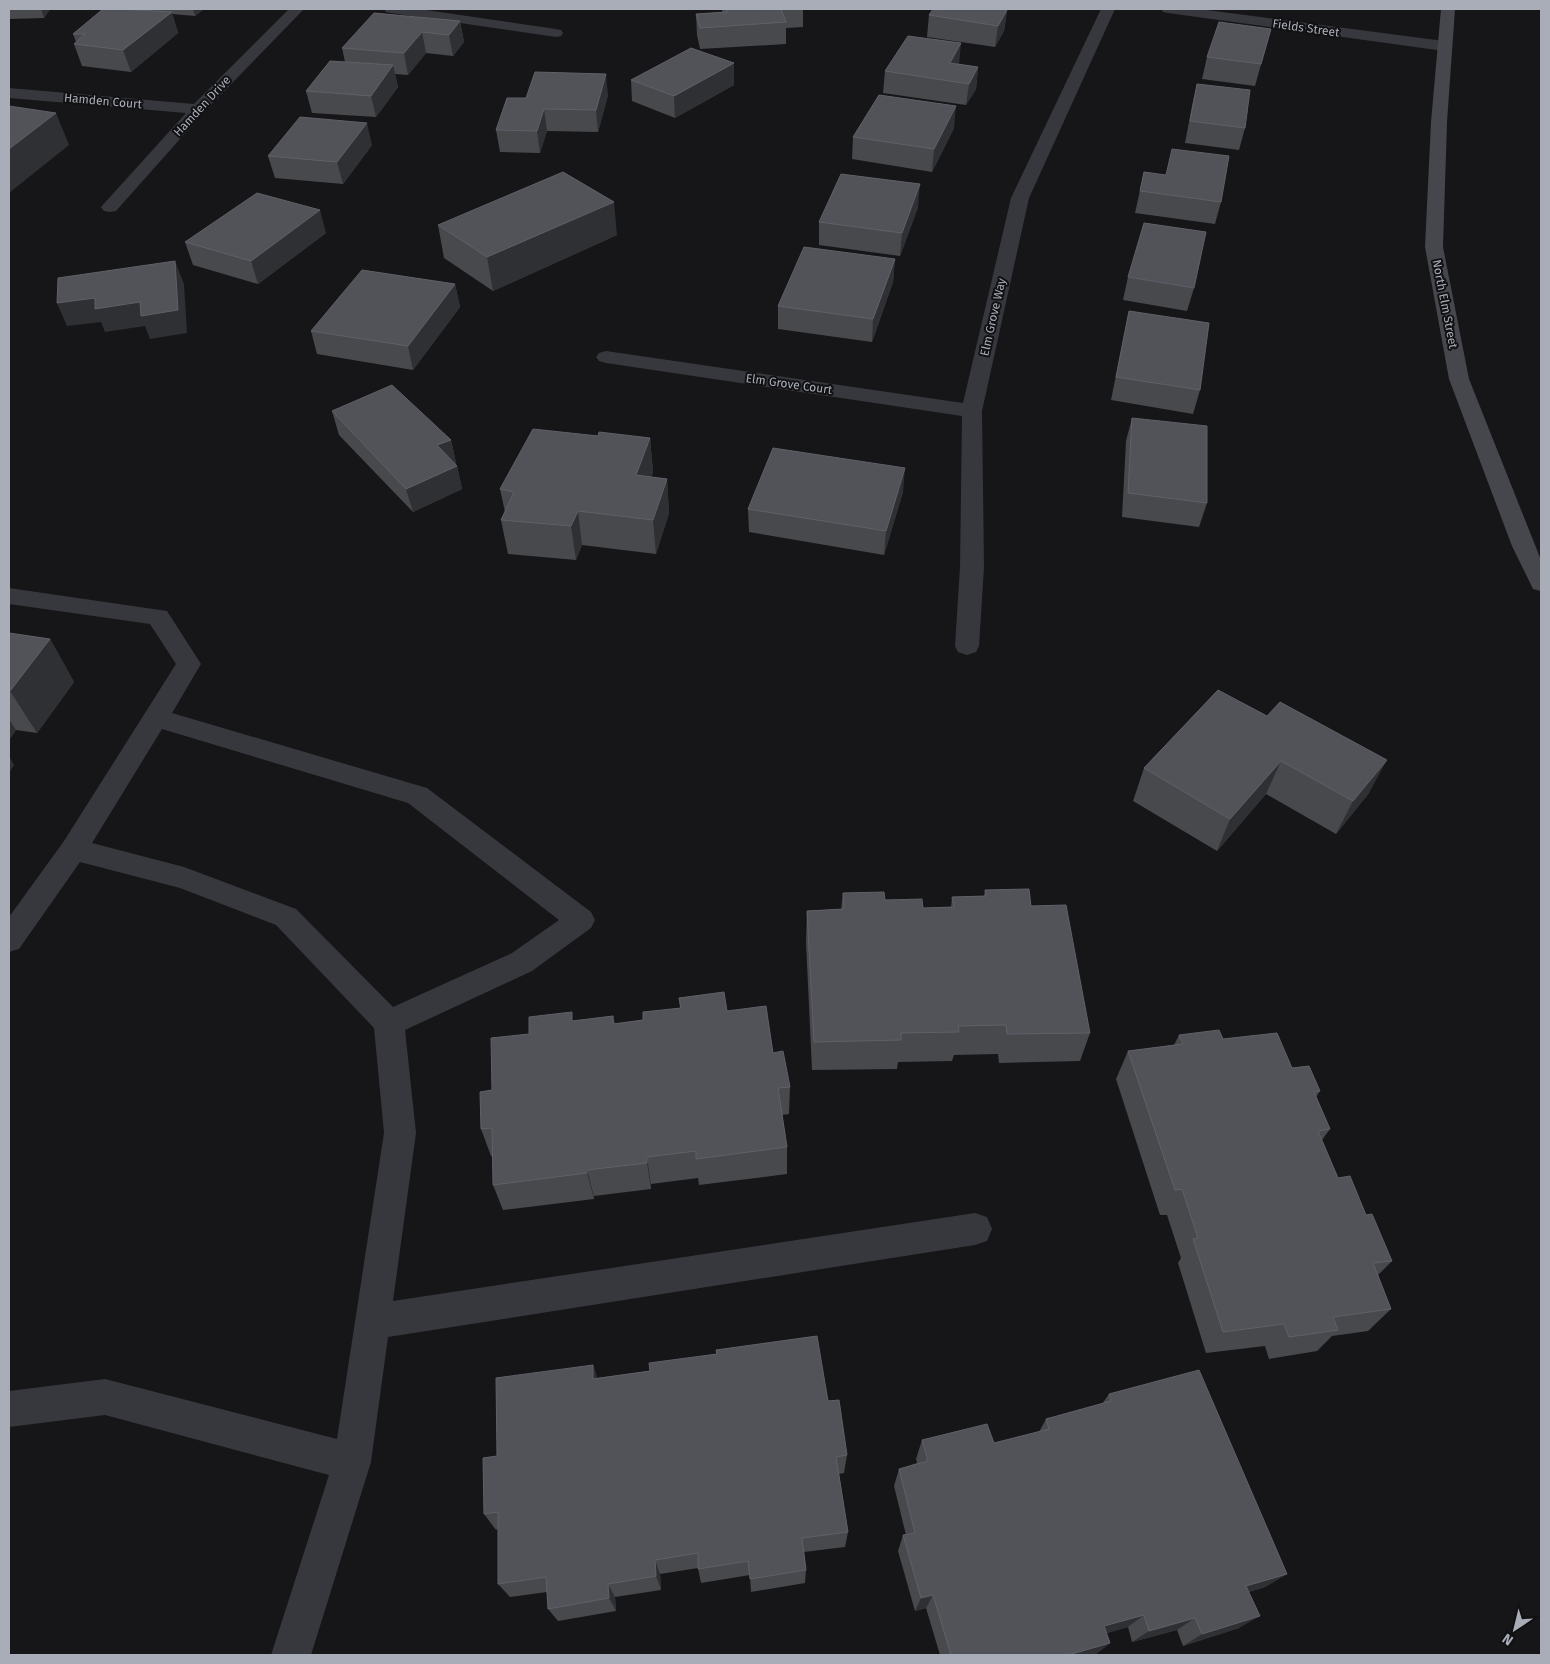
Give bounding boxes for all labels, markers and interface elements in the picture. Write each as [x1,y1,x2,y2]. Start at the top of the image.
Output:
street label: Fields Street [1272,16,1341,40]
street label: Hamden Drive [171,73,233,139]
street label: Hamden Court [63,91,143,111]
street label: North Elm Street [1430,258,1461,350]
street label: Elm Grove Way [977,277,1009,357]
street label: Elm Grove Court [745,371,834,397]
north arrow [1490,1604,1540,1654]
text: N [1499,1630,1517,1649]

